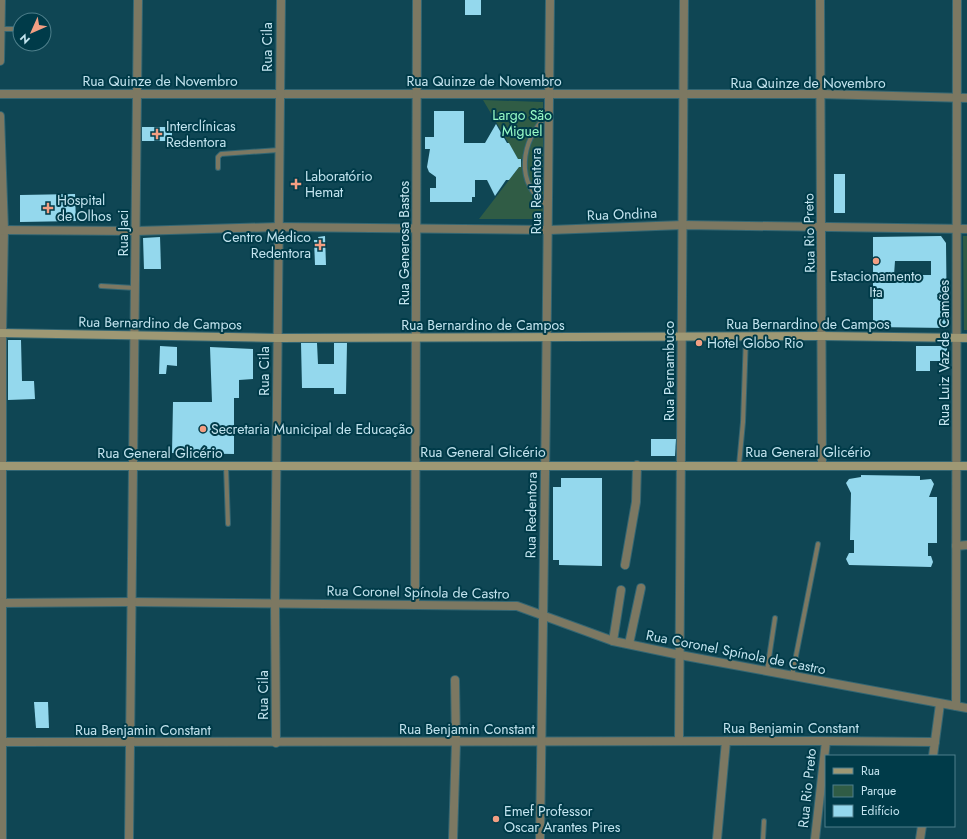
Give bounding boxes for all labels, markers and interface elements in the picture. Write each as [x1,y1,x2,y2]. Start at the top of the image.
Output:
north arrow [12,12,52,52]
street label: Rua Cila [257,22,277,72]
text: N [16,30,34,48]
street label: Rua Quinze de Novembro [82,71,238,91]
street label: Rua Quinze de Novembro [406,71,562,91]
street label: Rua Quinze de Novembro [730,73,886,93]
park label: Largo São Miguel [492,105,552,141]
place label: Interclínicas Redentora [166,116,236,152]
marker: Interclínicas Redentora [151,128,163,140]
street label: Rua Redentora [526,148,546,234]
place label: Laboratório Hemat [305,166,373,202]
marker: Laboratório Hemat [290,178,302,190]
street label: Rua Generosa Bastos [394,180,414,305]
place label: Hospital de Olhos [57,190,112,226]
street label: Rua Rio Preto [798,193,820,273]
marker: Hospital de Olhos [42,202,54,214]
street label: Rua Ondina [587,203,657,225]
street label: Rua Jaci [113,210,133,256]
place label: Centro Médico Redentora [223,227,311,263]
marker: Centro Médico Redentora [314,239,326,251]
marker: Estacionamento Ita [871,256,881,266]
place label: Estacionamento Ita [830,266,922,302]
street label: Rua Luiz Vaz de Camões [934,280,954,426]
street label: Rua Bernardino de Campos [78,312,242,334]
street label: Rua Bernardino de Campos [726,314,890,334]
street label: Rua Bernardino de Campos [401,315,565,335]
street label: Rua Pernambuco [659,321,679,421]
place label: Hotel Globo Rio [707,333,804,353]
marker: Hotel Globo Rio [694,338,704,348]
street label: Rua Cila [254,346,274,396]
place label: Secretaria Municipal de Educação [211,419,413,439]
marker: Secretaria Municipal de Educação [198,424,208,434]
street label: Rua General Glicério [420,442,546,462]
street label: Rua General Glicério [745,442,871,462]
street label: Rua General Glicério [97,443,223,463]
street label: Rua Redentora [520,472,542,558]
street label: Rua Coronel Spínola de Castro [326,580,510,604]
street label: Rua Coronel Spínola de Castro [644,625,828,679]
street label: Rua Cila [253,670,273,720]
street label: Rua Benjamin Constant [723,718,860,738]
street label: Rua Benjamin Constant [399,719,536,739]
street label: Rua Benjamin Constant [75,720,212,740]
street label: Rua Rio Preto [793,747,821,829]
legend [825,755,955,827]
text: Rua [861,762,880,780]
text: Parque [861,782,896,800]
place label: Emef Professor Oscar Arantes Pires [504,801,621,837]
text: Edifício [861,802,900,820]
marker: Emef Professor Oscar Arantes Pires [491,814,501,824]

